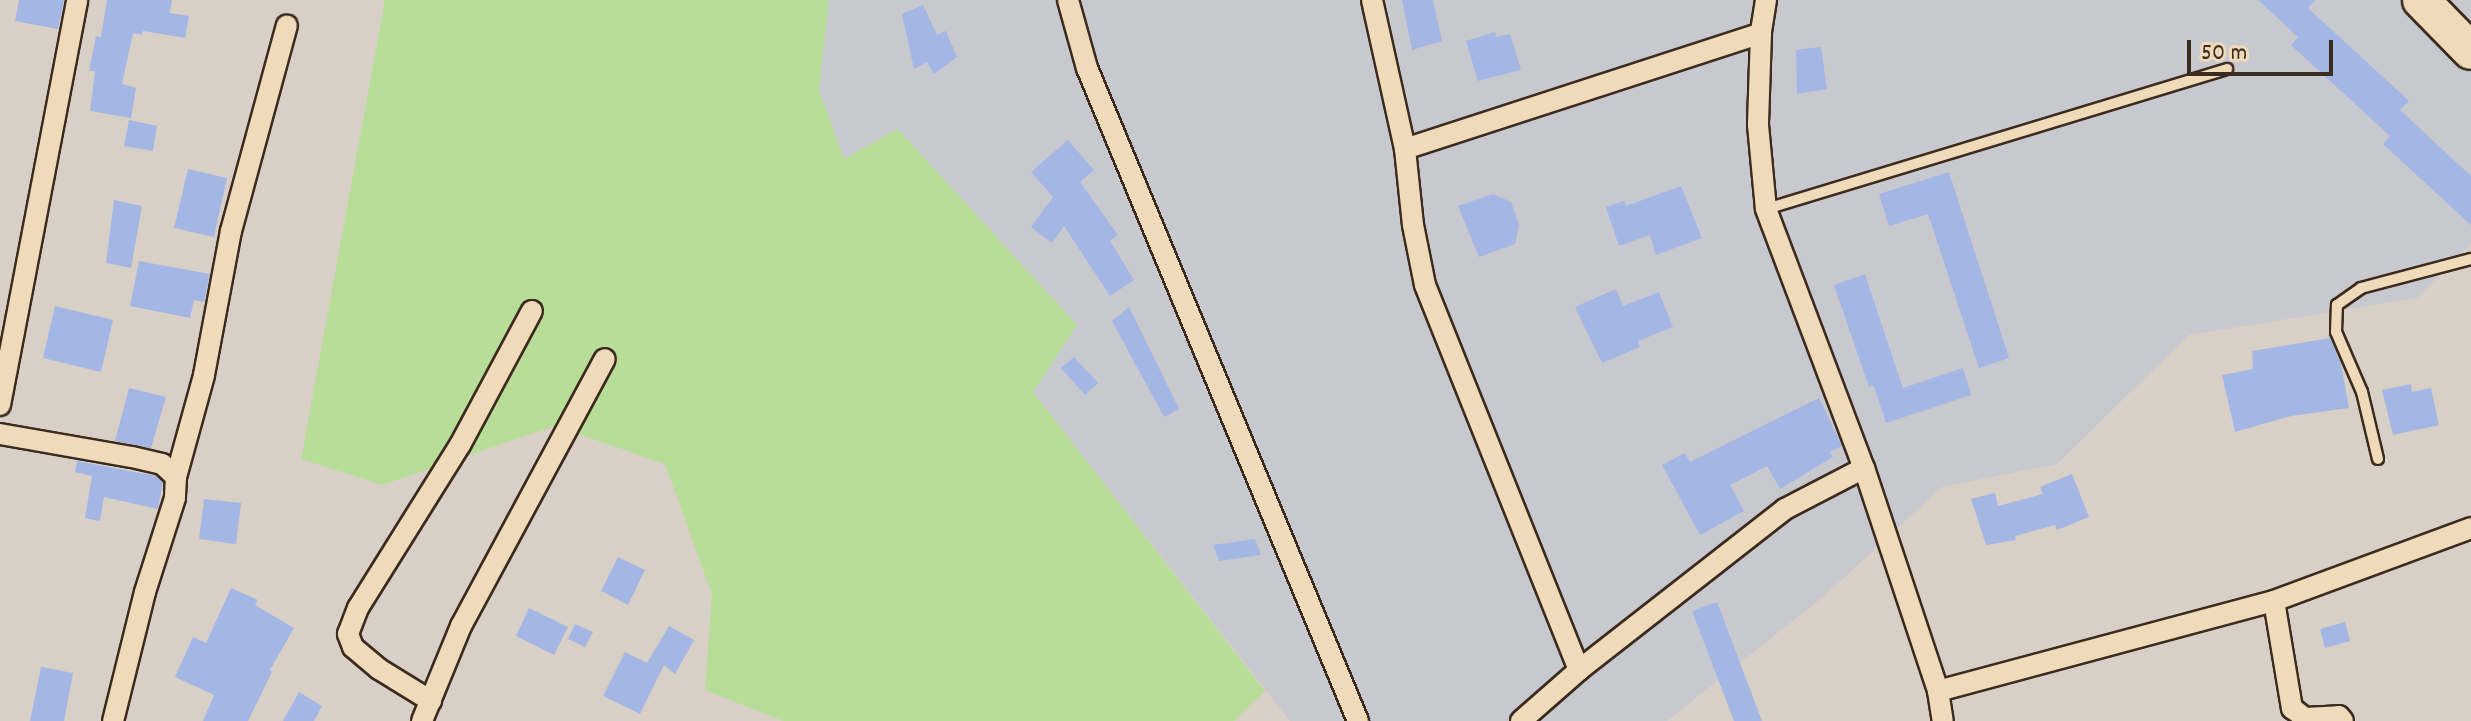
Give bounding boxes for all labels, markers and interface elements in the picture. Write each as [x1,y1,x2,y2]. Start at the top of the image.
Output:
scale bar [2191,24,2337,74]
text: 50 m [2201,37,2247,71]

